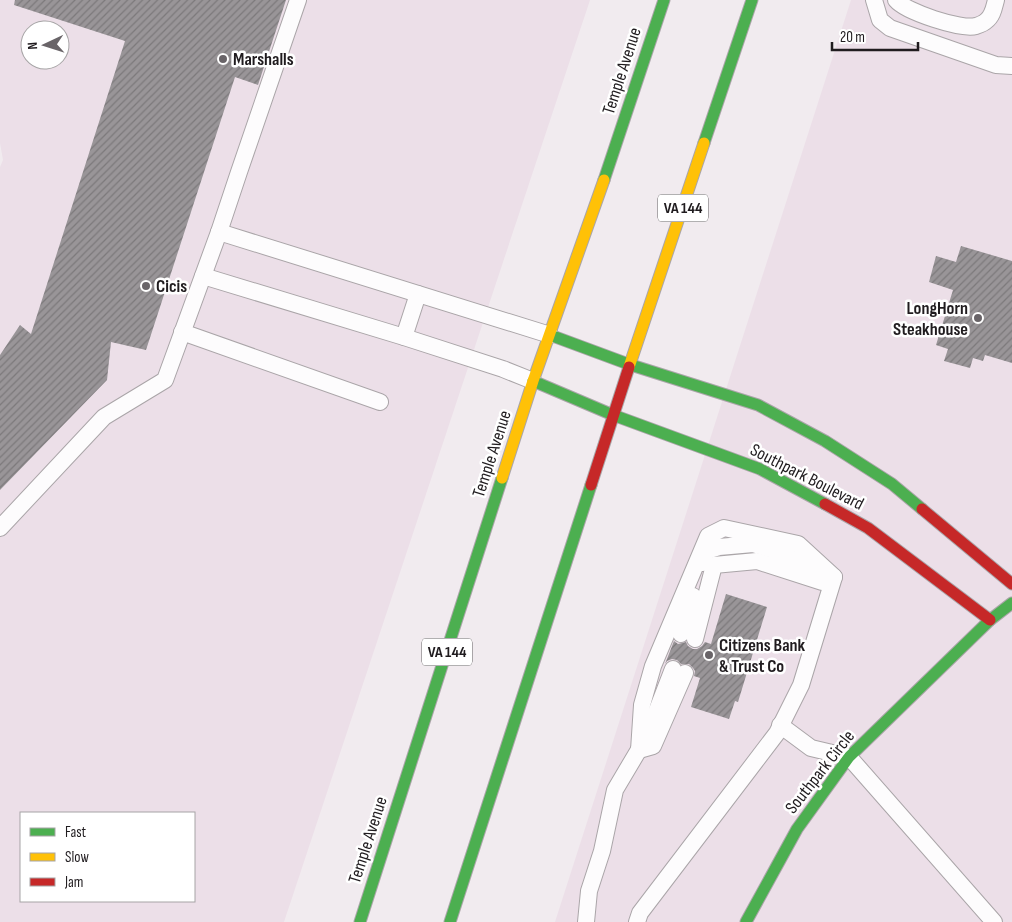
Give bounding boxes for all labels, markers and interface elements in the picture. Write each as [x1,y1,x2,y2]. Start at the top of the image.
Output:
north arrow [20,20,70,70]
scale bar [832,20,918,52]
street label: Temple Avenue [598,25,646,117]
text: 20 m [840,28,865,47]
text: N [24,42,41,50]
place label: Marshalls [233,49,294,70]
marker: Marshalls [217,53,229,65]
road number: VA 144 [658,194,708,222]
place label: Cicis [156,276,187,297]
marker: Cicis [140,280,152,292]
place label: LongHorn Steakhouse [893,298,968,340]
marker: LongHorn Steakhouse [972,312,984,324]
street label: Temple Avenue [468,408,516,500]
street label: Southpark Boulevard [747,439,867,515]
place label: Citizens Bank & Trust Co [719,635,806,677]
road number: VA 144 [422,638,472,666]
marker: Citizens Bank & Trust Co [703,649,715,661]
street label: Southpark Circle [781,726,859,818]
street label: Temple Avenue [344,794,392,886]
legend [20,812,195,902]
text: Fast [65,823,87,842]
text: Slow [65,848,89,867]
text: Jam [64,873,83,892]

